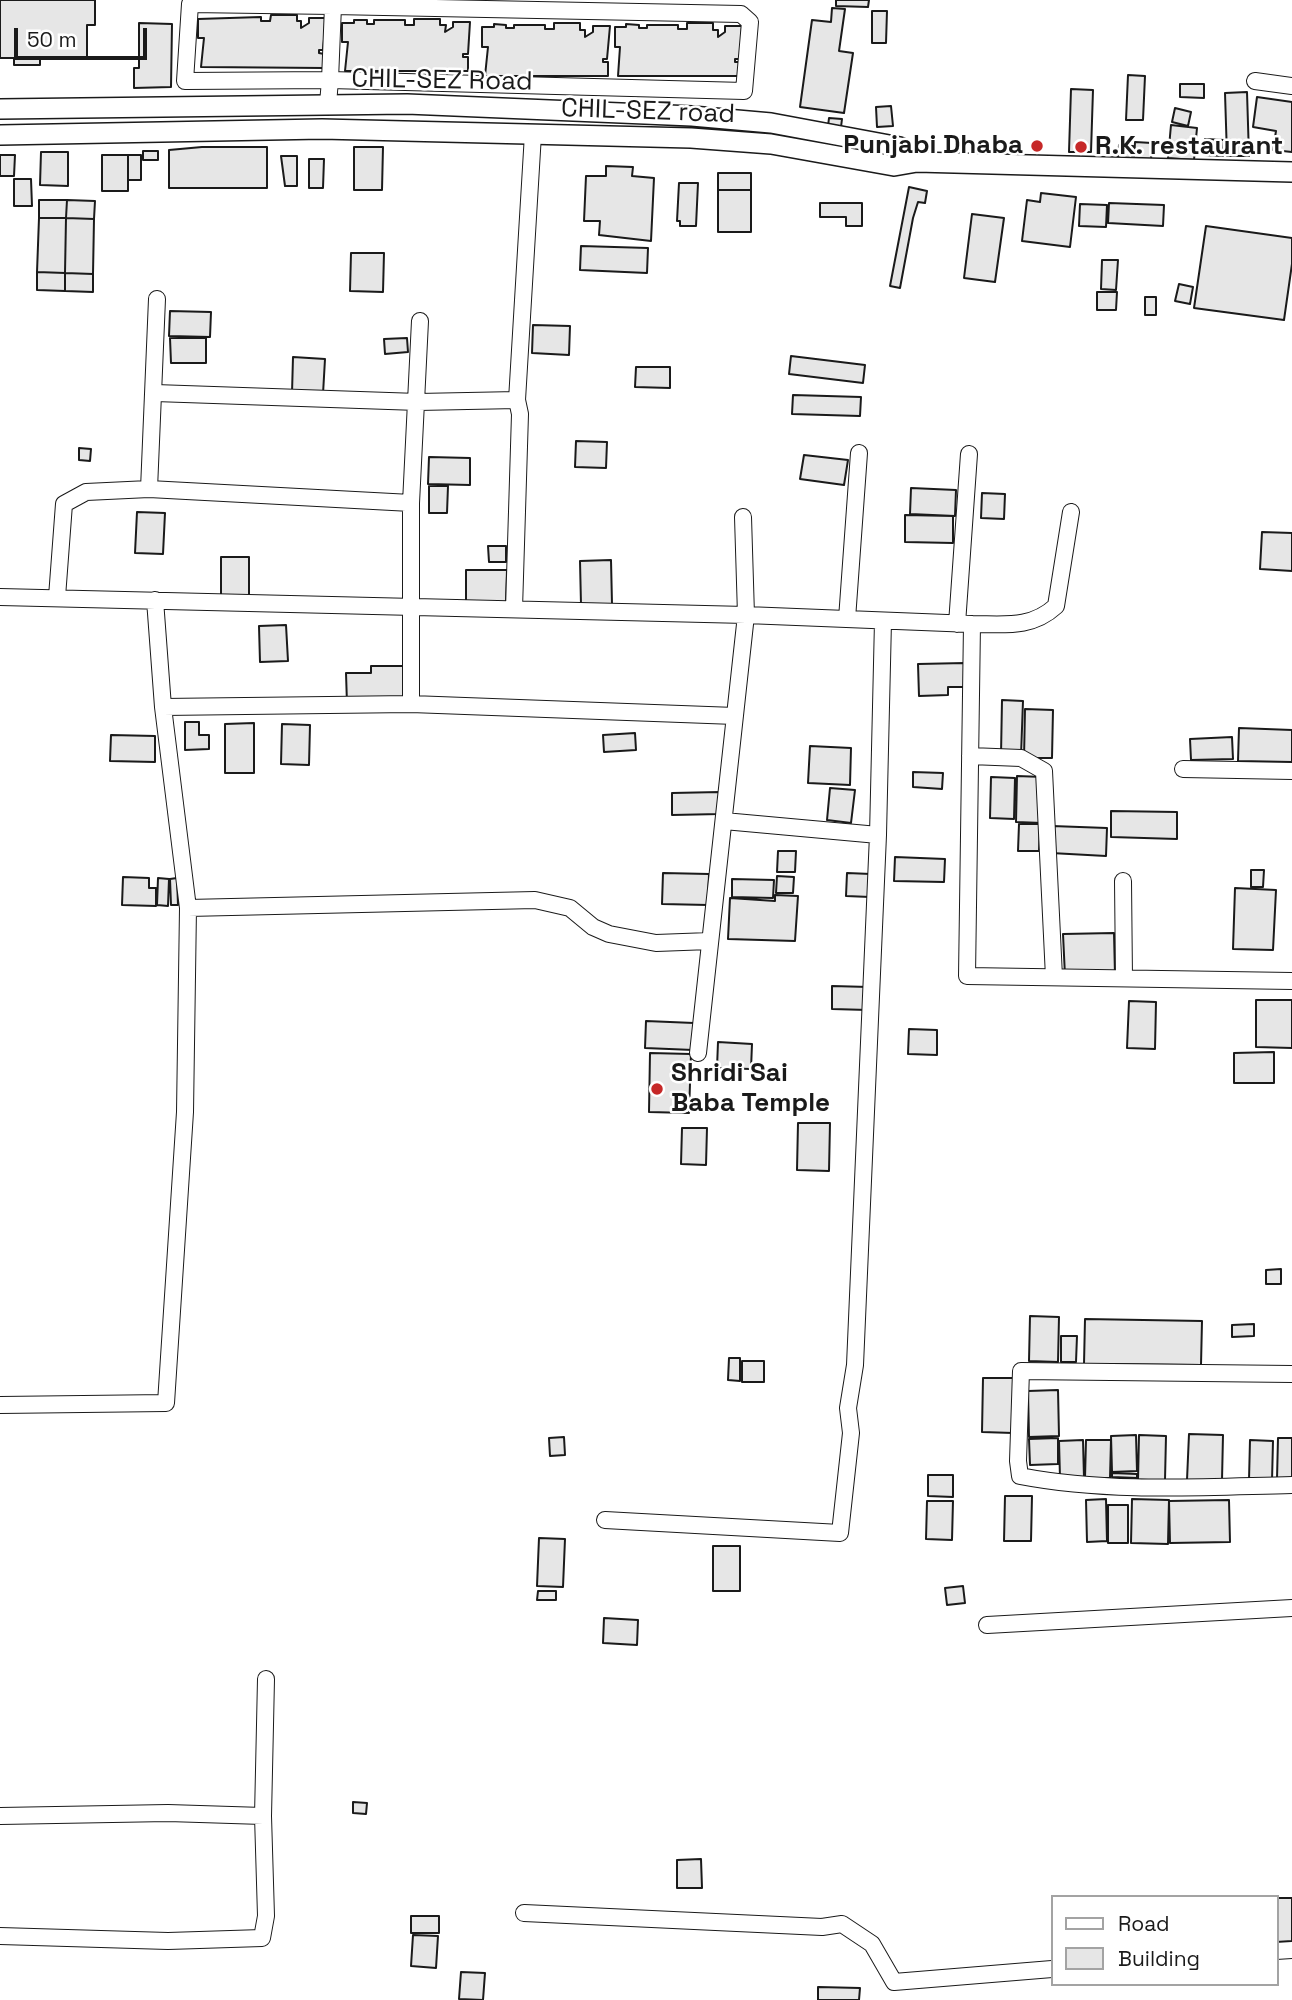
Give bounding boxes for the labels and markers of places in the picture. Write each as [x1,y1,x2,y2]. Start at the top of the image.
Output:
place label: Punjabi Dhaba [843,130,1023,162]
place label: R.K. restaurant [1095,131,1283,163]
marker: Punjabi Dhaba [1029,138,1045,154]
marker: R.K. restaurant [1073,139,1089,155]
place label: Shridi Sai Baba Temple [671,1058,830,1120]
marker: Shridi Sai Baba Temple [649,1081,665,1097]

